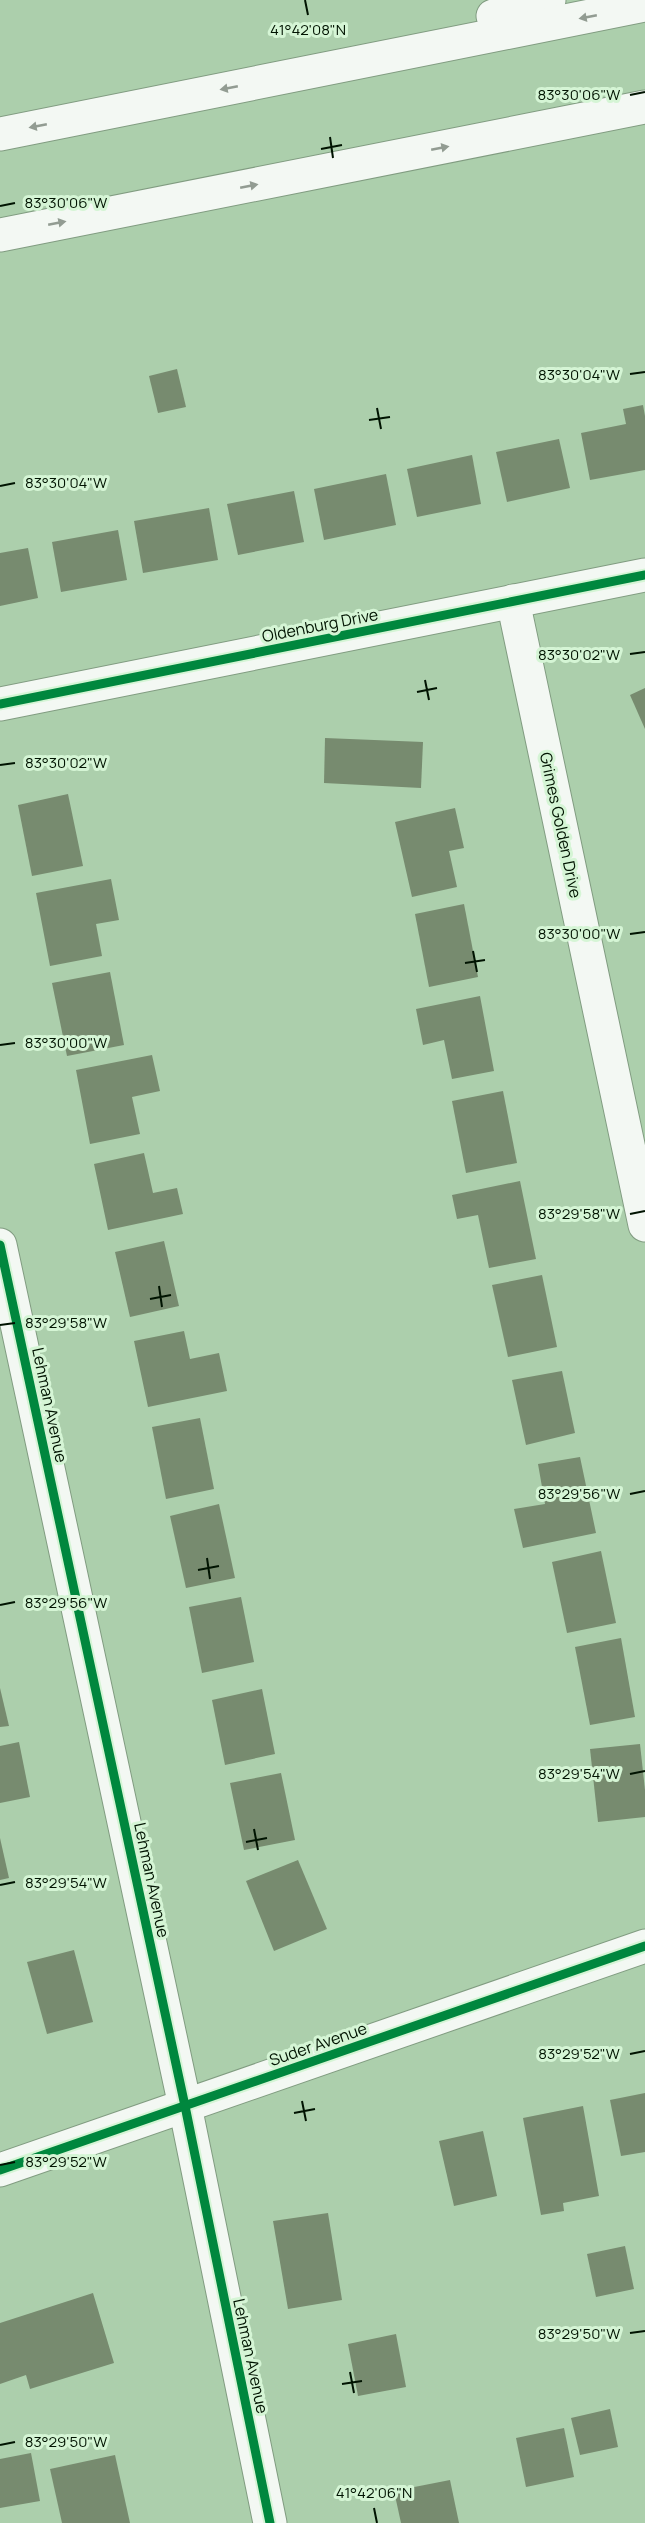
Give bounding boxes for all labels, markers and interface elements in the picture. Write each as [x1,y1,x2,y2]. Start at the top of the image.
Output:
one-way arrow [578,13,597,22]
text: 41°42'08"N [270,19,346,40]
one-way arrow [219,84,238,93]
text: 83°30'06"W [538,84,620,105]
one-way arrow [28,122,47,131]
one-way arrow [431,143,450,152]
one-way arrow [239,181,258,190]
text: 83°30'06"W [25,192,107,213]
one-way arrow [48,218,67,227]
text: 83°30'04"W [538,364,620,385]
text: 83°30'04"W [25,472,107,493]
street label: Oldenburg Drive [260,603,380,647]
text: 83°30'02"W [538,644,620,665]
street label: Grimes Golden Drive [535,750,587,900]
text: 83°30'02"W [25,752,107,773]
text: 83°30'00"W [538,923,620,944]
text: 83°30'00"W [25,1032,107,1053]
text: 83°29'58"W [538,1203,620,1224]
text: 83°29'58"W [25,1312,107,1333]
street label: Lehman Avenue [27,1346,73,1464]
text: 83°29'56"W [538,1483,620,1504]
text: 83°29'56"W [25,1592,107,1613]
text: 83°29'54"W [538,1763,620,1784]
street label: Lehman Avenue [129,1821,175,1939]
text: 83°29'54"W [25,1872,107,1893]
street label: Suder Avenue [266,2017,370,2071]
text: 83°29'52"W [538,2043,620,2064]
text: 83°29'52"W [25,2151,107,2172]
street label: Lehman Avenue [228,2297,274,2415]
text: 83°29'50"W [538,2323,620,2344]
text: 83°29'50"W [25,2431,107,2452]
text: 41°42'06"N [336,2482,412,2503]

